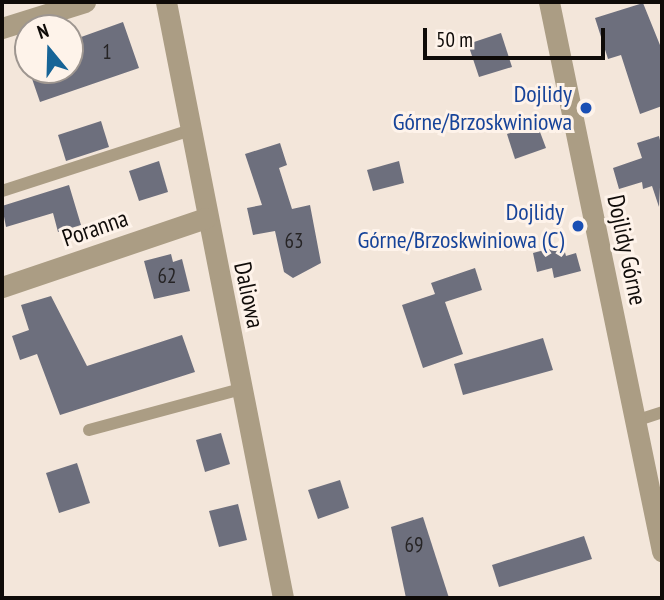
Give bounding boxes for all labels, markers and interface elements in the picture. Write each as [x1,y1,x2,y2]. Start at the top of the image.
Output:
north arrow [14,14,84,84]
scale bar [426,14,608,58]
text: N [34,18,52,44]
text: 50 m [436,26,473,53]
house number: 1 [102,39,112,65]
place label: Dojlidy Górne/Brzoskwiniowa [393,80,572,136]
marker: Dojlidy Górne/Brzoskwiniowa [578,100,594,116]
street label: Dojlidy Górne [601,192,653,308]
place label: Dojlidy Górne/Brzoskwiniowa (C) [357,198,564,254]
street label: Poranna [58,203,132,253]
marker: Dojlidy Górne/Brzoskwiniowa (C) [570,218,586,234]
house number: 63 [285,228,303,254]
street label: Daliowa [228,259,270,331]
house number: 62 [158,263,176,289]
house number: 69 [405,532,423,558]

